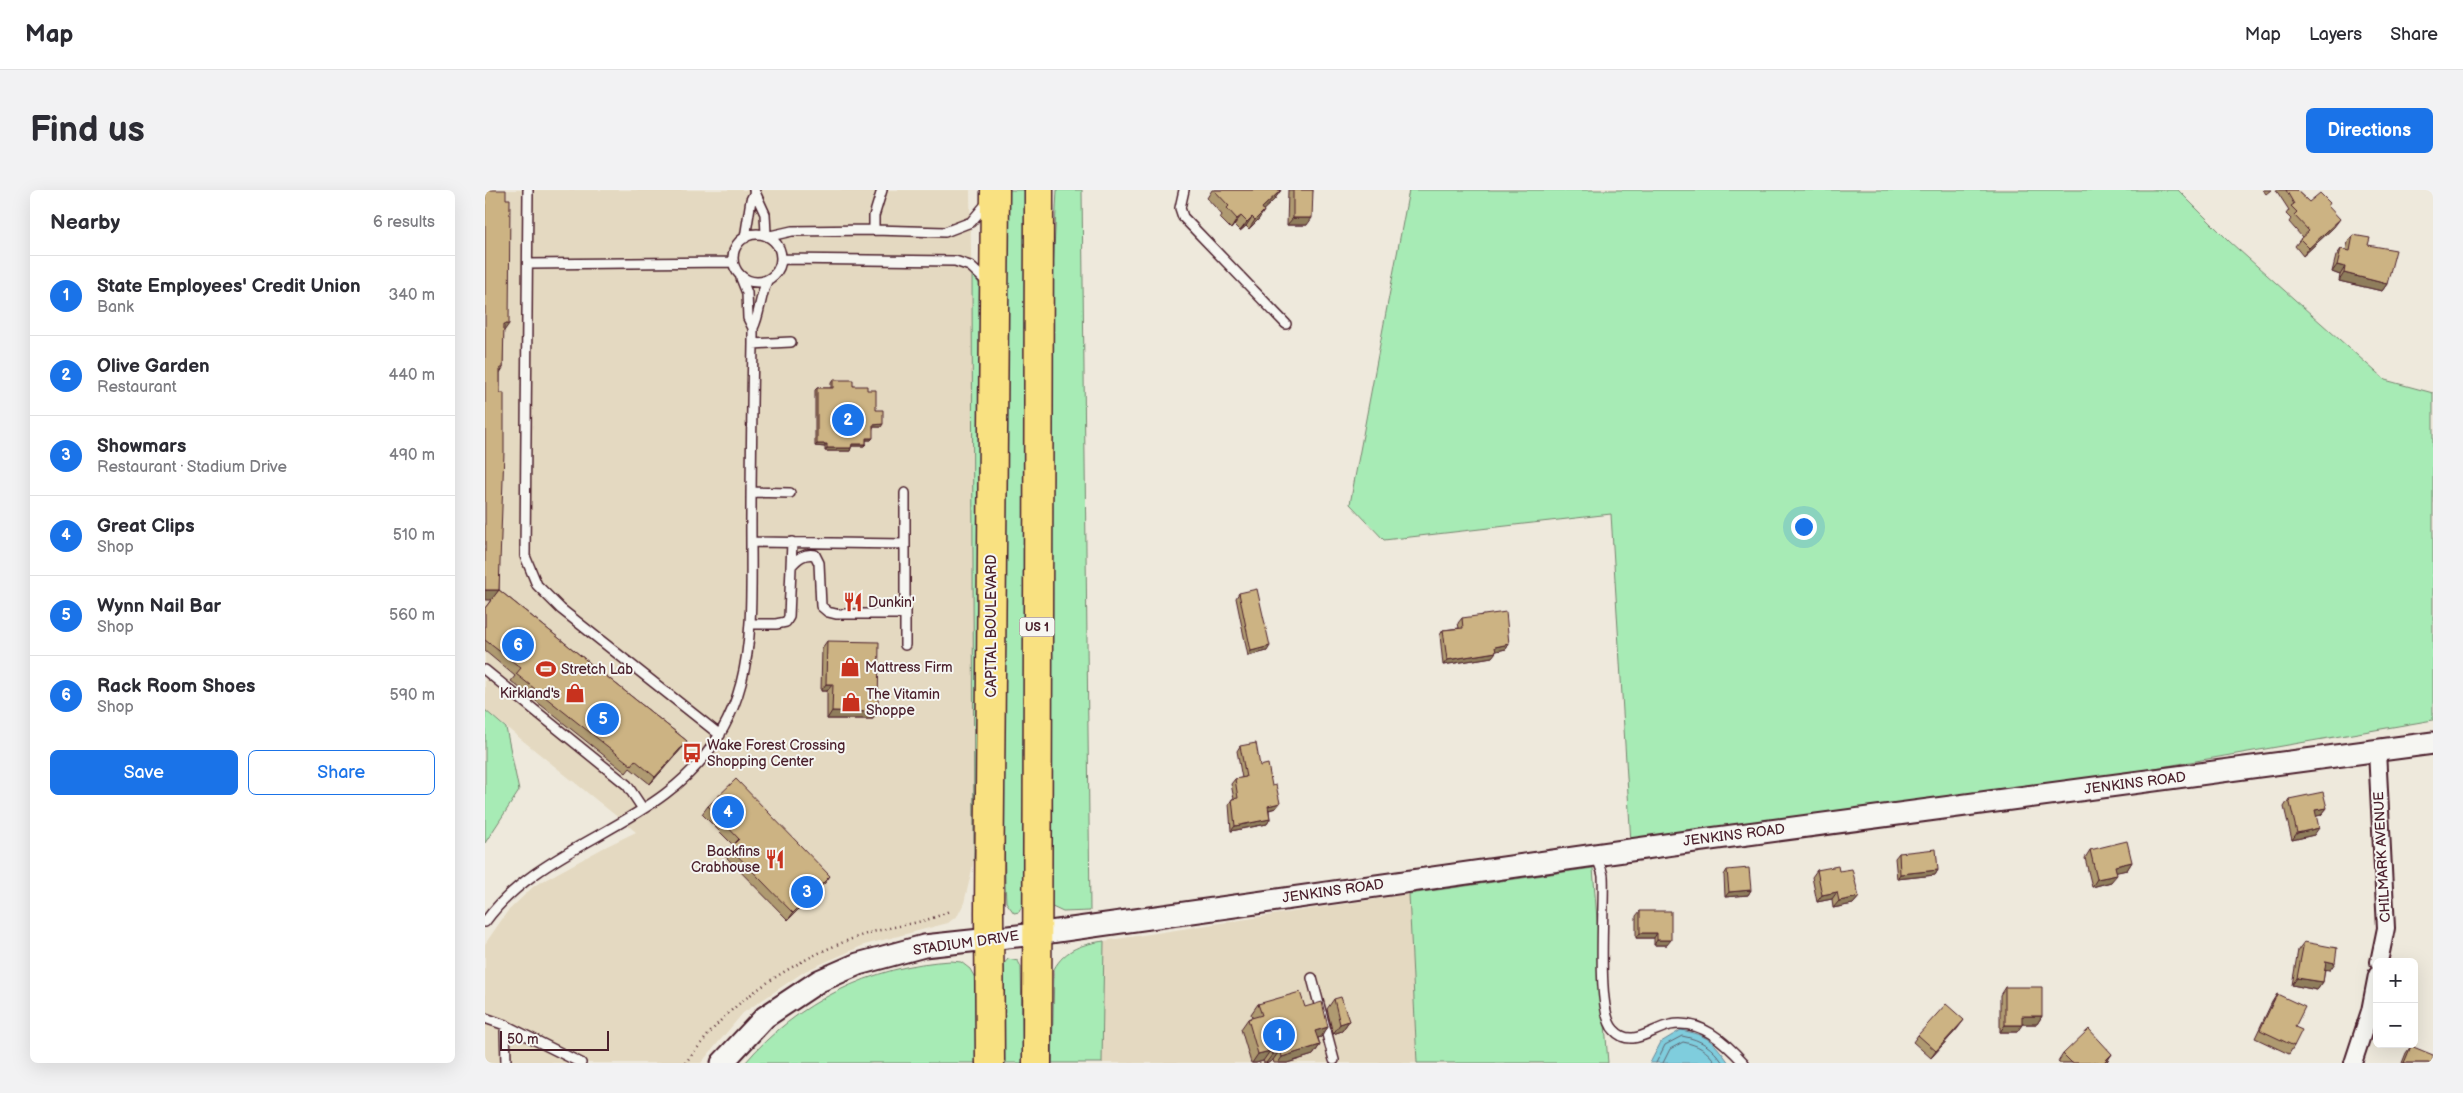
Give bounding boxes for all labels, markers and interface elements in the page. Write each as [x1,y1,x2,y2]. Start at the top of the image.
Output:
text: Map [25,20,73,49]
text: Map [2245,24,2281,45]
text: Layers [2309,24,2362,45]
text: Share [2390,24,2438,45]
button: Directions [2306,108,2433,153]
text: Find us [30,109,145,152]
text: Nearby [50,210,120,235]
text: 6 results [373,213,435,232]
text: State Employees' Credit Union [97,275,361,298]
text: 1 [63,286,69,305]
text: 340 m [388,286,435,305]
text: Bank [97,298,134,317]
text: Olive Garden [97,355,210,378]
text: 2 [61,366,71,385]
text: 440 m [389,366,435,385]
text: Restaurant [97,378,177,397]
pin: 2 [832,401,864,439]
text: Showmars [97,435,186,458]
text: 3 [61,446,71,465]
text: 490 m [389,446,435,465]
text: Restaurant · Stadium Drive [97,458,287,477]
your location [1791,514,1817,540]
text: Great Clips [97,515,195,538]
text: 4 [61,526,71,545]
text: 510 m [393,526,435,545]
text: Shop [97,538,134,557]
street label: CAPITAL BOULEVARD [983,554,1000,698]
restaurant icon: Dunkin' [842,591,864,613]
place label: Dunkin' [868,594,915,611]
text: Wynn Nail Bar [97,595,221,618]
text: 5 [61,606,71,625]
text: 560 m [389,606,435,625]
text: Shop [97,618,134,637]
road number: US 1 [1019,618,1055,637]
pin: 6 [502,626,534,664]
shop icon: Mattress Firm [839,656,861,678]
sports icon: Stretch Lab [535,658,557,680]
place label: Mattress Firm [865,659,953,676]
place label: Stretch Lab [561,661,633,678]
text: Rack Room Shoes [97,675,255,698]
shop icon: Kirkland's [564,682,586,704]
place label: Kirkland's [500,685,560,702]
text: 6 [61,686,71,705]
text: 590 m [390,686,435,705]
place label: The Vitamin Shoppe [866,686,940,719]
shop icon: The Vitamin Shoppe [840,691,862,713]
text: Shop [97,698,134,717]
pin: 5 [587,700,619,738]
place label: Wake Forest Crossing Shopping Center [707,737,845,770]
bus stop icon: Wake Forest Crossing Shopping Center [681,742,703,764]
button: Save [50,750,238,795]
button: Share [248,750,435,795]
street label: JENKINS ROAD [2083,768,2187,798]
street label: CHILMARK AVENUE [2370,791,2394,923]
pin: 4 [712,793,744,831]
street label: JENKINS ROAD [1682,820,1786,850]
place label: Backfins Crabhouse [691,843,760,876]
restaurant icon: Backfins Crabhouse [764,848,786,870]
pin: 3 [791,873,823,911]
street label: JENKINS ROAD [1281,875,1385,907]
street label: STADIUM DRIVE [912,927,1020,959]
map controls [2373,958,2418,1048]
button: + [2373,958,2418,1003]
button: − [2373,1003,2418,1048]
pin: 1 [1263,1016,1295,1054]
scale bar [500,1028,609,1051]
text: 50 m [507,1031,539,1048]

